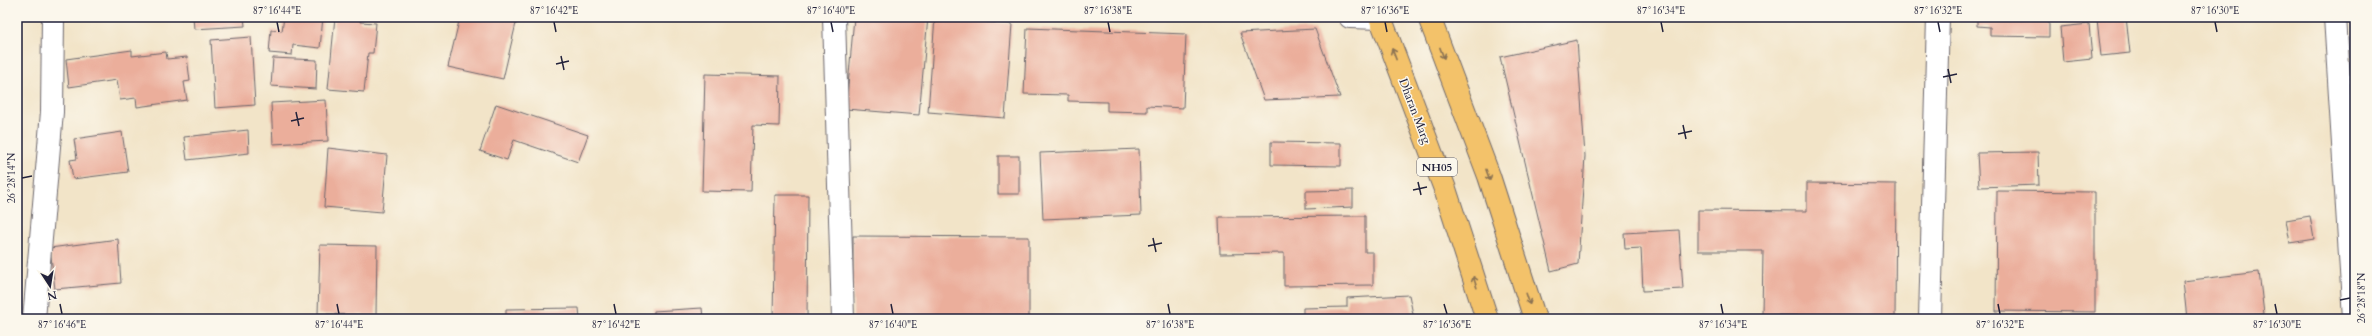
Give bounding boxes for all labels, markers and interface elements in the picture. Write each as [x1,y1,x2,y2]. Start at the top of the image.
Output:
text: 87°16'44"E [253,4,301,18]
text: 87°16'42"E [530,4,578,18]
text: 87°16'40"E [807,4,855,18]
text: 87°16'38"E [1084,4,1132,18]
text: 87°16'36"E [1361,4,1409,18]
text: 87°16'34"E [1637,4,1685,18]
text: 87°16'32"E [1914,4,1962,18]
text: 87°16'30"E [2191,4,2239,18]
one-way arrow [1439,47,1447,59]
one-way arrow [1389,49,1397,61]
street label: Dharan Marg [1395,76,1435,146]
text: 26°28'14"N [5,152,19,203]
road number: NH05 [1417,158,1457,176]
one-way arrow [1485,169,1493,181]
north arrow [30,266,70,306]
text: 26°28'18"N [2355,272,2369,323]
one-way arrow [1471,276,1478,289]
text: N [45,287,58,304]
one-way arrow [1525,292,1533,304]
text: 87°16'46"E [38,318,86,332]
text: 87°16'44"E [315,318,363,332]
text: 87°16'42"E [592,318,640,332]
text: 87°16'40"E [869,318,917,332]
text: 87°16'38"E [1146,318,1194,332]
text: 87°16'36"E [1423,318,1471,332]
text: 87°16'34"E [1699,318,1747,332]
text: 87°16'32"E [1976,318,2024,332]
text: 87°16'30"E [2253,318,2301,332]

